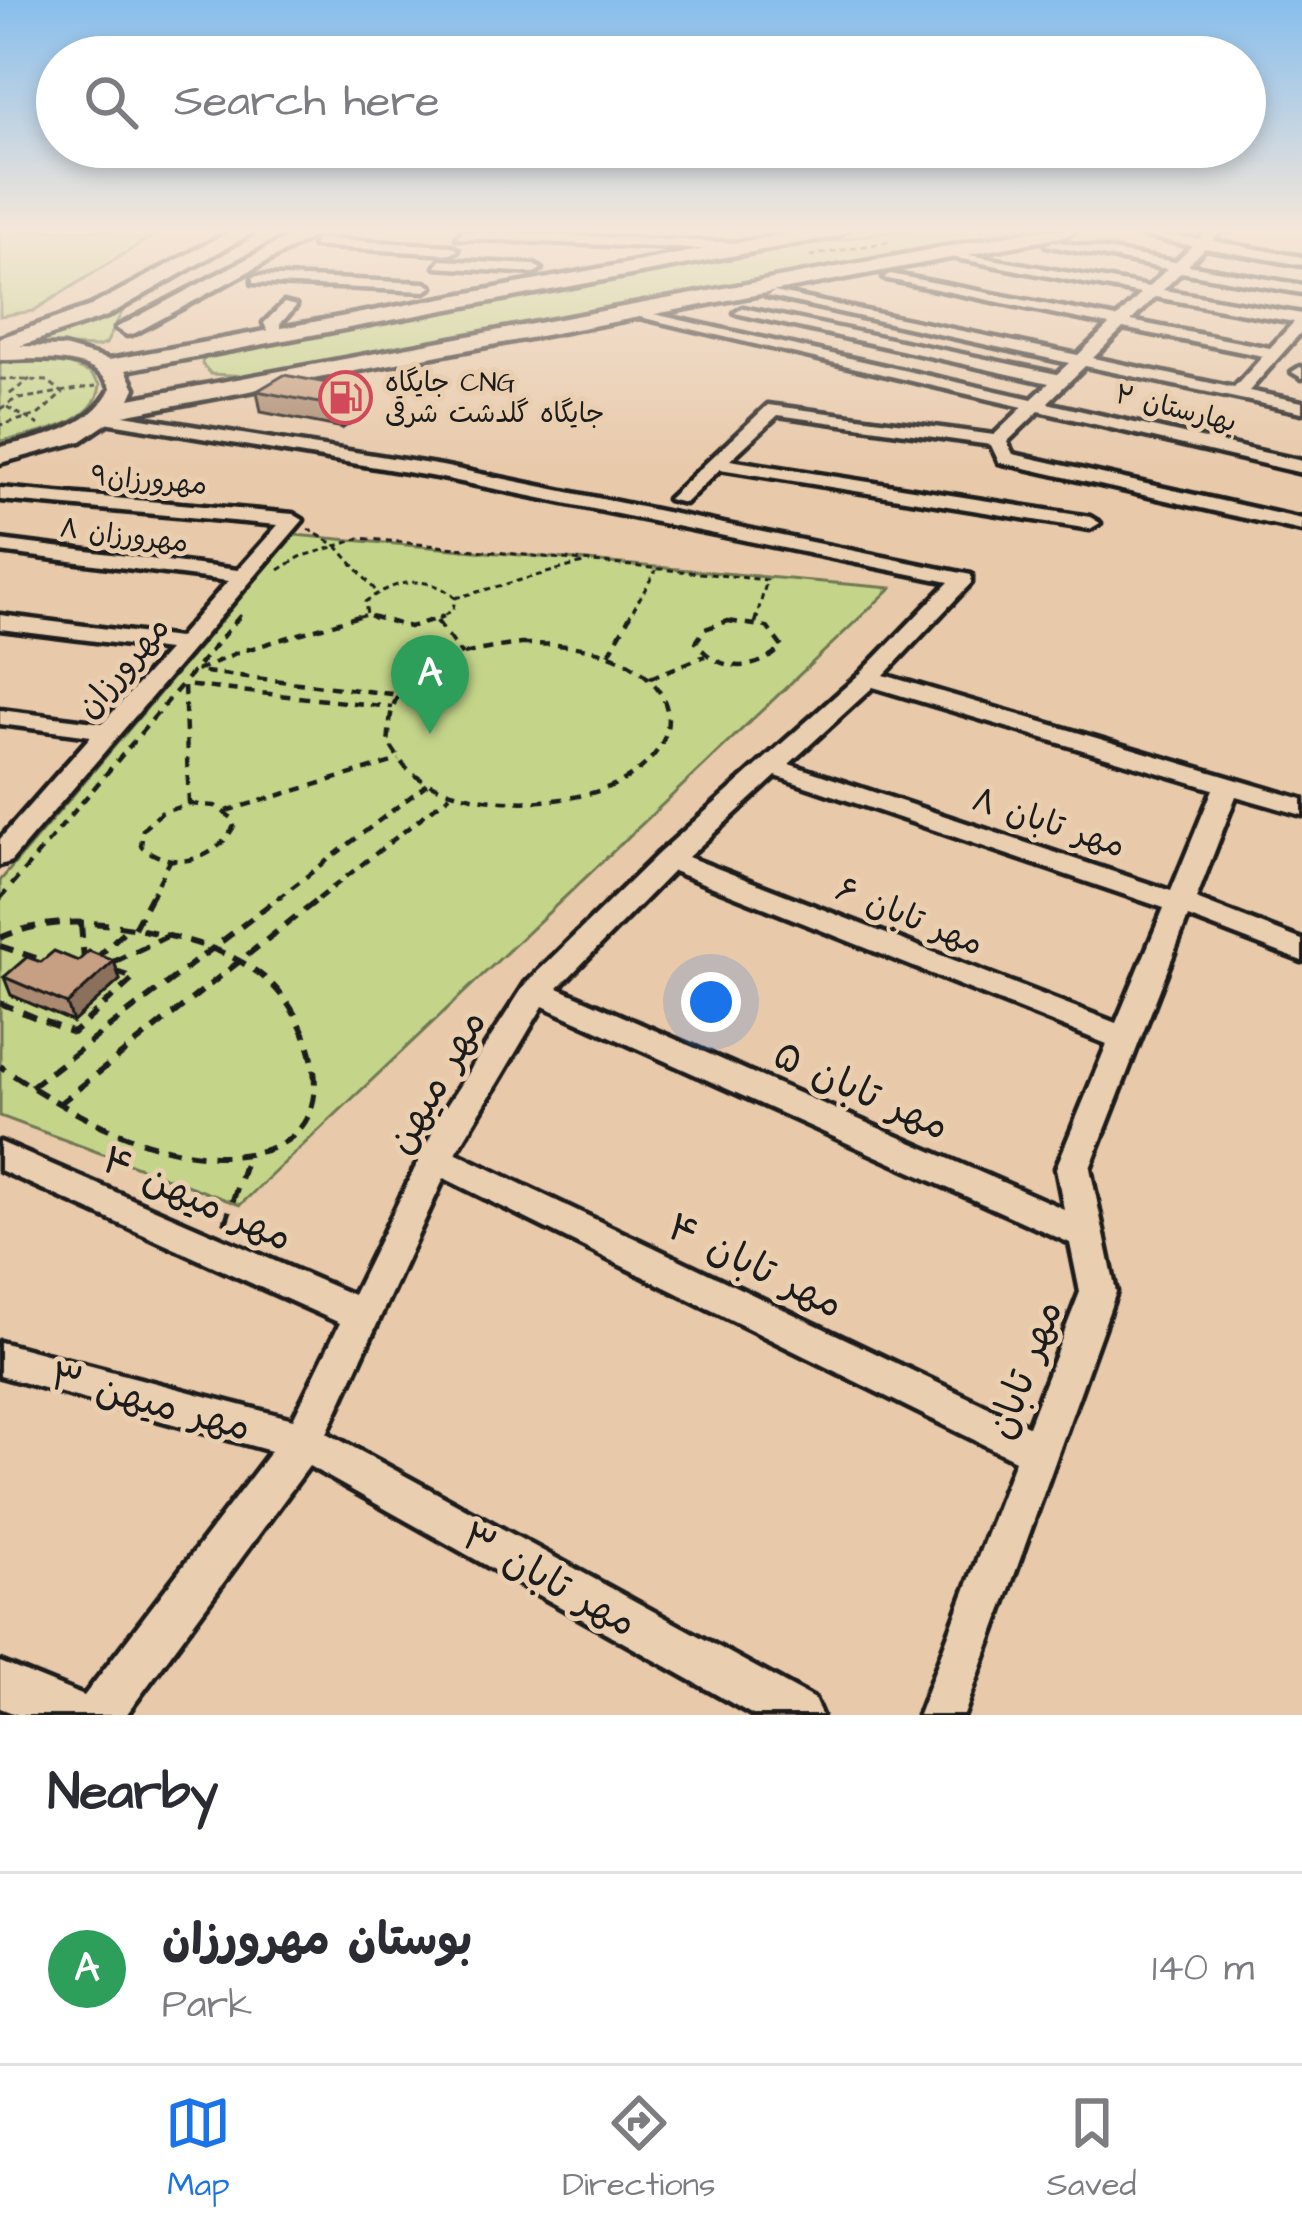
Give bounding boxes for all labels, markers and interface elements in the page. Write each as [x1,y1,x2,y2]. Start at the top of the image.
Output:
search box [36,36,1266,168]
icon: search [78,69,144,135]
text: Search here [174,71,440,133]
place label: جایگاه CNG جایگاه گلدشت شرقی [385,364,605,433]
fuel station icon: جایگاه CNG جایگاه گلدشت شرقی [318,370,374,426]
street label: بهارستان ۲ [1111,376,1240,442]
street label: مهرورزان۹ [89,457,209,505]
street label: مهرورزان ۸ [57,509,190,563]
street label: مهرورزان [66,606,181,728]
pin: A [391,635,469,734]
street label: مهر تابان ۸ [966,777,1131,869]
street label: مهر تابان ۶ [829,866,990,967]
your location [681,972,741,1032]
street label: مهر میهن [375,1000,501,1165]
street label: مهر تابان ۵ [764,1029,957,1154]
street label: مهر میهن ۴ [93,1134,301,1266]
street label: مهر تابان ۴ [658,1201,852,1332]
street label: مهر تابان [975,1293,1077,1447]
street label: مهر میهن ۳ [44,1350,257,1456]
street label: مهر تابان ۳ [451,1510,646,1651]
text: Nearby [48,1758,218,1829]
text: بوستان مهرورزان [162,1910,472,1972]
text: A [75,1942,99,1996]
text: 140 m [1152,1942,1254,1996]
text: Park [162,1979,252,2033]
tab: Map [165,2090,231,2208]
tab: Directions [562,2090,716,2208]
tab: Saved [1047,2090,1137,2208]

